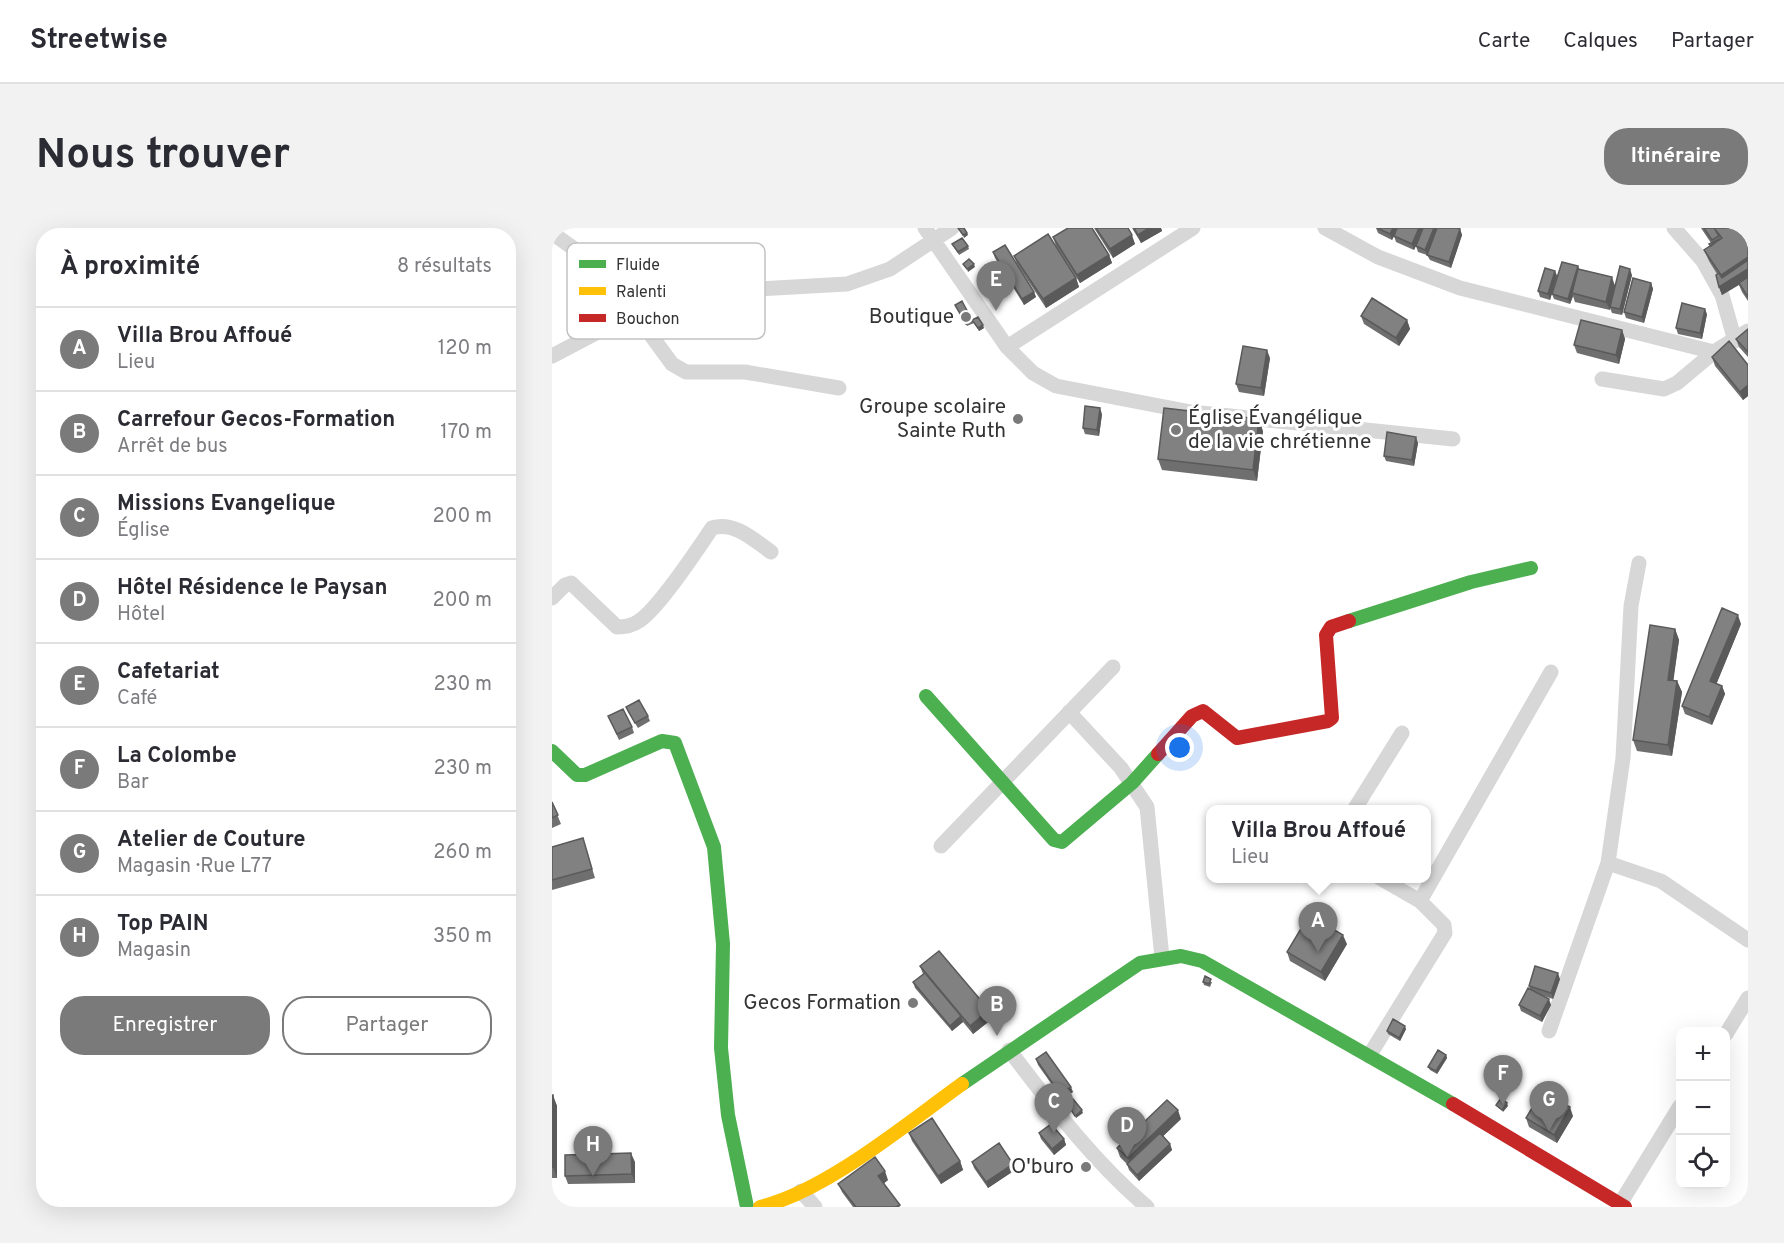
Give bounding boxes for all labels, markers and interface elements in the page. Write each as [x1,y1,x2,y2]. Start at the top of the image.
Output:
text: Streetwise [30,23,168,59]
text: Carte [1478,28,1530,55]
text: Calques [1563,28,1638,55]
text: Partager [1671,28,1754,55]
button: Itinéraire [1604,128,1748,185]
text: Nous trouver [36,130,290,183]
legend [567,243,765,339]
text: À proximité [60,251,200,284]
text: 8 résultats [397,254,492,280]
text: Fluide [616,256,660,276]
pin: E [976,262,1016,311]
text: Ralenti [616,283,666,303]
place label: Boutique [869,304,954,331]
text: Bouchon [616,310,680,330]
marker: Boutique [959,310,973,324]
text: Villa Brou Affoué [117,323,292,350]
text: A [72,336,87,362]
text: 120 m [438,336,492,362]
text: Lieu [117,350,155,376]
place label: Groupe scolaire Sainte Ruth [859,394,1006,445]
place label: Église Évangélique de la vie chrétienne [1188,404,1371,456]
text: Carrefour Gecos-Formation [117,407,395,434]
marker: Groupe scolaire Sainte Ruth [1011,412,1025,426]
text: B [73,420,86,446]
text: 170 m [440,420,492,446]
marker: Église Évangélique de la vie chrétienne [1169,423,1183,437]
text: Arrêt de bus [117,434,228,460]
text: Missions Evangelique [117,491,336,518]
text: C [73,504,86,530]
text: 200 m [433,504,492,530]
text: Église [117,518,170,544]
text: Hôtel Résidence le Paysan [117,575,388,602]
text: D [72,588,87,614]
text: 200 m [433,588,492,614]
text: Hôtel [117,602,165,628]
text: Cafetariat [117,659,220,686]
text: E [73,672,86,698]
text: 230 m [433,672,492,698]
text: Café [117,686,157,712]
your location [1165,733,1194,762]
text: La Colombe [117,743,237,770]
text: F [74,756,85,782]
text: 230 m [433,756,492,782]
text: Bar [117,770,149,796]
popup [1206,805,1431,883]
text: Villa Brou Affoué [1231,818,1406,845]
text: Atelier de Couture [117,827,306,854]
text: G [73,840,86,866]
text: 260 m [433,840,492,866]
text: Lieu [1231,845,1269,871]
text: Magasin · Rue L77 [117,854,272,880]
pin: A [1298,902,1338,952]
text: Top PAIN [117,911,208,938]
text: H [72,924,87,950]
text: 350 m [433,924,492,950]
text: Magasin [117,938,191,964]
pin: B [978,986,1016,1036]
place label: Gecos Formation [743,990,901,1017]
button: Enregistrer [60,996,270,1055]
button: Partager [282,996,492,1055]
marker: Gecos Formation [906,996,920,1010]
map controls [1676,1027,1730,1189]
button: + [1676,1027,1730,1081]
pin: F [1484,1056,1522,1105]
button: − [1676,1081,1730,1135]
pin: G [1530,1082,1568,1131]
pin: C [1034,1084,1074,1133]
pin: D [1108,1108,1146,1157]
pin: H [574,1126,612,1176]
button: locate [1676,1135,1730,1189]
place label: O'buro [1011,1154,1074,1181]
marker: O'buro [1079,1160,1093,1174]

